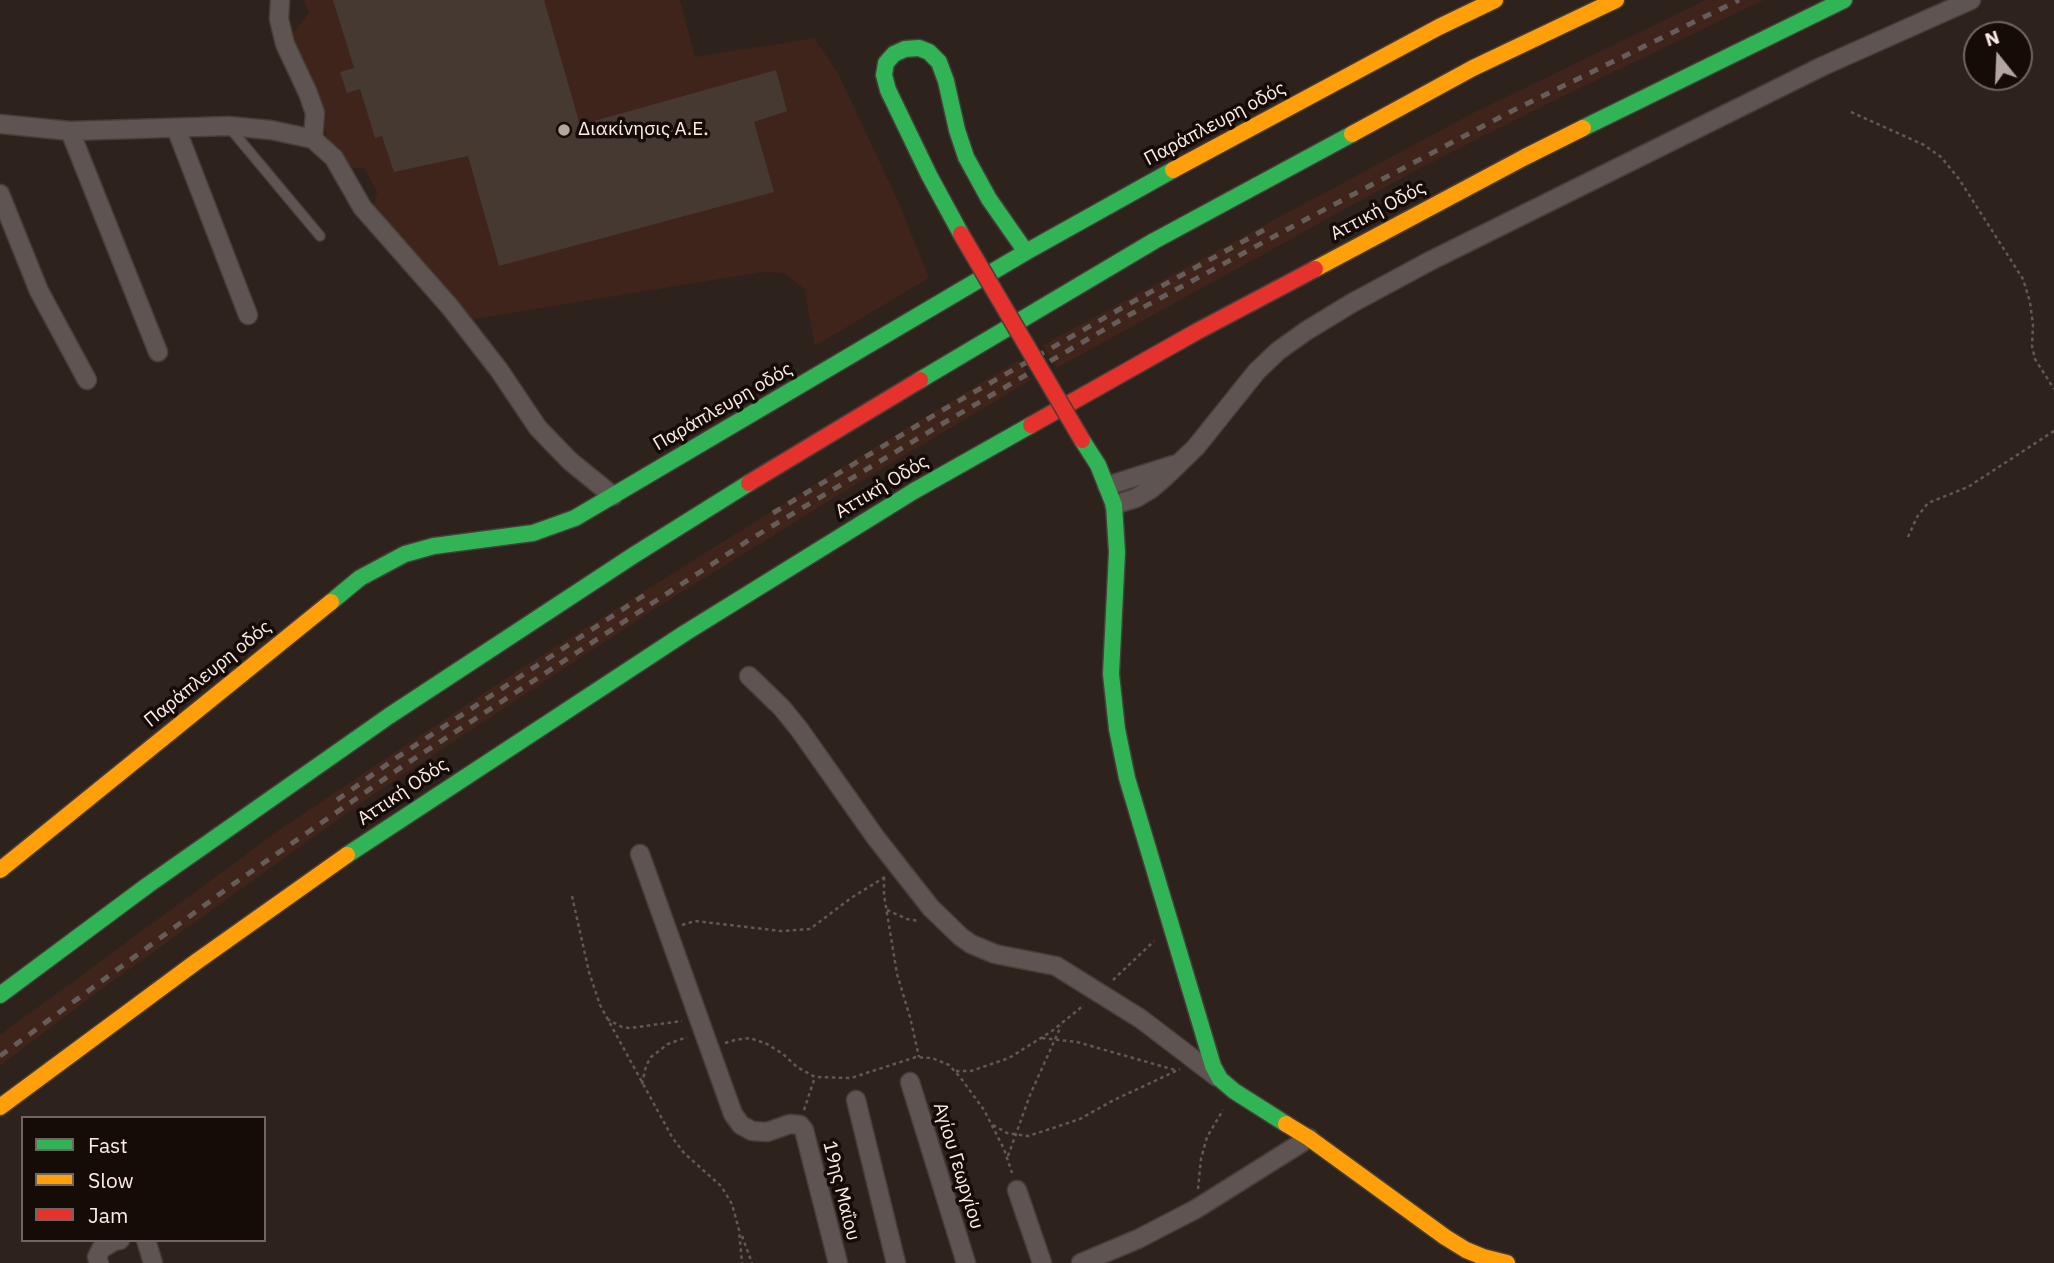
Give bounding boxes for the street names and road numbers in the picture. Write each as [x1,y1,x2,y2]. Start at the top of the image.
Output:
street label: Παράπλευρη οδός [1140,77,1290,171]
street label: Αττική Οδός [1326,176,1430,246]
street label: Παράπλευρη οδός [649,358,797,456]
street label: Αττική Οδός [831,450,933,524]
street label: Παράπλευρη οδός [140,616,276,732]
street label: Αττική Οδός [353,753,453,831]
street label: Αγίου Γεωργίου [928,1100,988,1232]
street label: 19ης Μαΐου [818,1139,864,1243]

